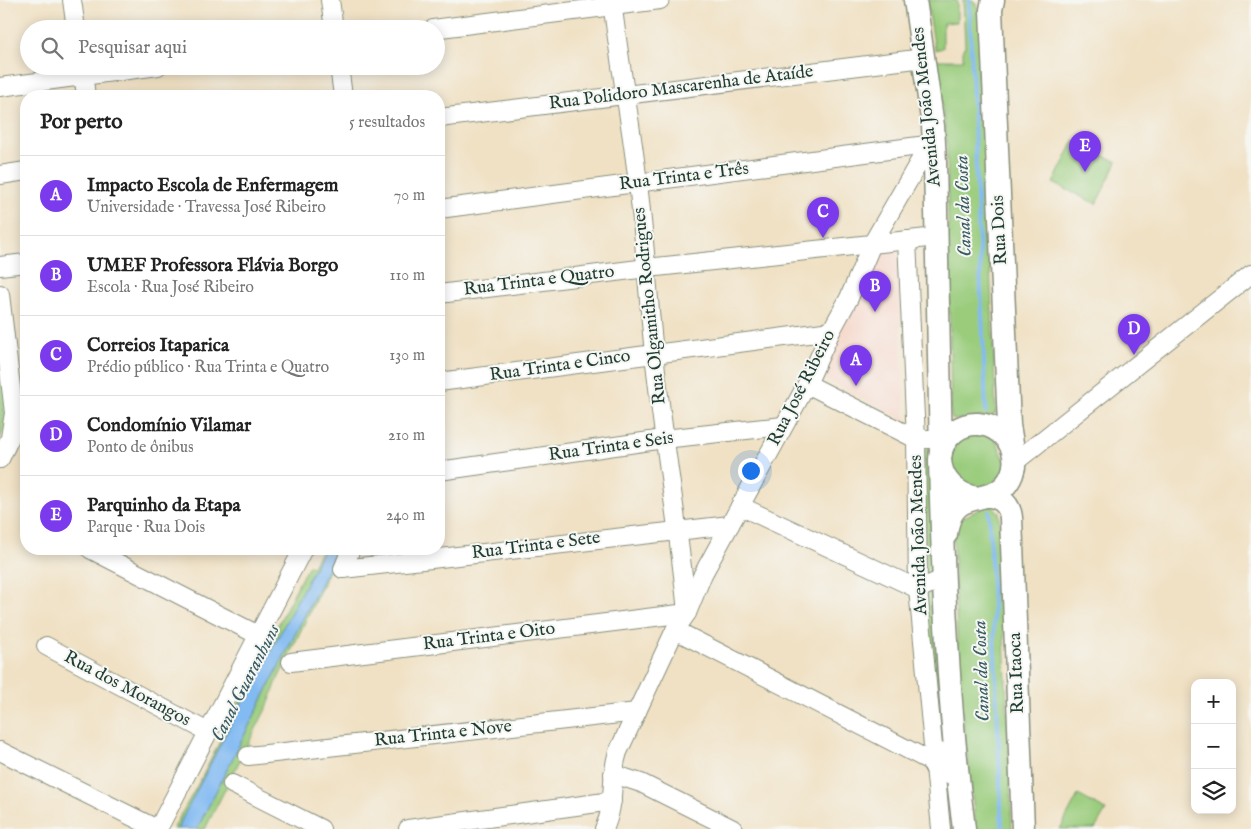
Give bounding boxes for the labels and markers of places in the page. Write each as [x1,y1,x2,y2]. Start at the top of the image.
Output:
pin: E [1069,131,1101,172]
pin: C [807,197,839,238]
pin: B [859,271,891,312]
pin: D [1118,314,1150,355]
pin: A [840,345,872,386]

